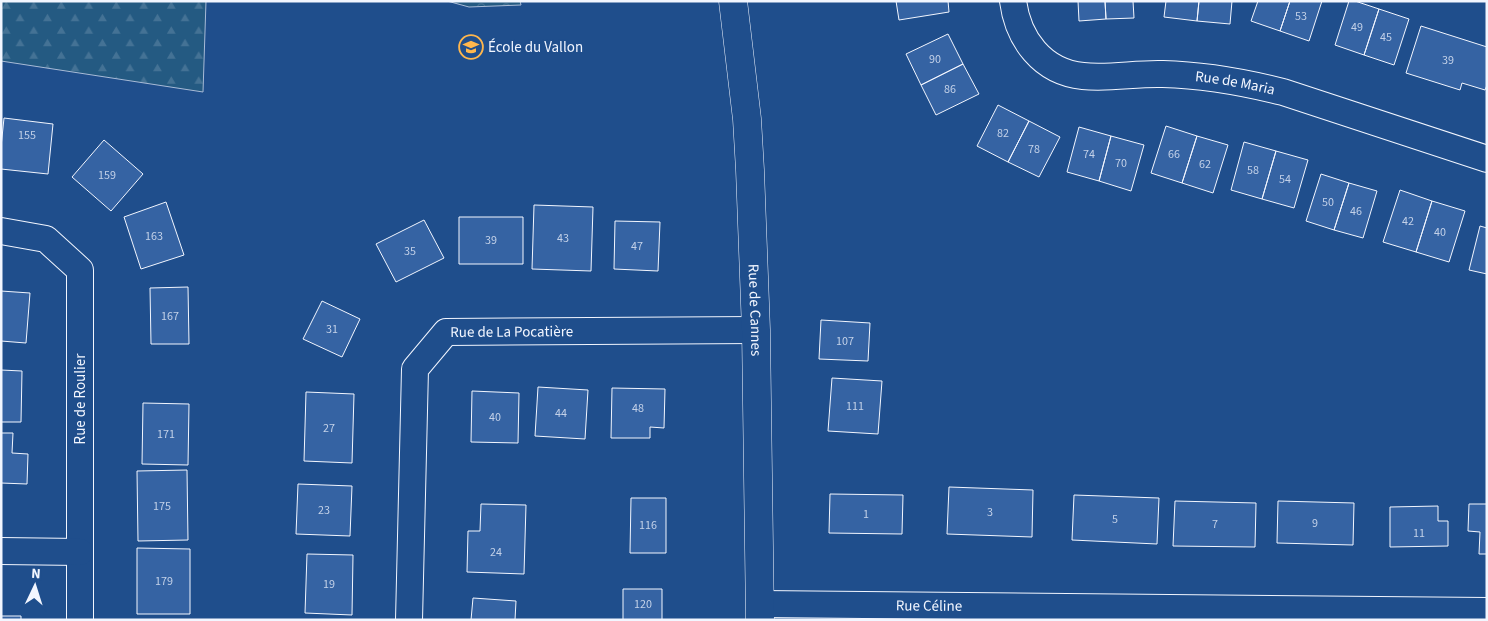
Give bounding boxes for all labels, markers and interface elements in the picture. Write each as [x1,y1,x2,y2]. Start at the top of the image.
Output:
house number: 53 [1295,8,1307,25]
house number: 49 [1351,19,1363,36]
house number: 45 [1380,29,1392,46]
school or university icon: École du Vallon [458,34,484,60]
place label: École du Vallon [488,37,583,58]
house number: 90 [929,51,941,68]
house number: 39 [1442,52,1454,69]
street label: Rue de Maria [1194,66,1277,101]
house number: 86 [944,81,956,98]
house number: 82 [997,125,1009,142]
house number: 155 [18,127,36,144]
house number: 78 [1028,141,1040,158]
house number: 74 [1083,146,1095,163]
house number: 66 [1168,146,1180,163]
house number: 70 [1115,155,1127,172]
house number: 62 [1199,156,1211,173]
house number: 58 [1247,162,1259,179]
house number: 159 [98,167,116,184]
house number: 54 [1279,171,1291,188]
house number: 50 [1322,194,1334,211]
house number: 46 [1350,203,1362,220]
house number: 42 [1402,213,1414,230]
house number: 40 [1434,224,1446,241]
house number: 163 [145,228,163,245]
house number: 43 [557,230,569,247]
house number: 39 [485,232,497,249]
house number: 47 [631,238,643,255]
house number: 35 [404,243,416,260]
street label: Rue de Cannes [743,263,766,356]
house number: 167 [161,308,179,325]
house number: 31 [326,321,338,338]
street label: Rue de La Pocatière [450,321,573,343]
house number: 107 [836,333,854,350]
street label: Rue de Roulier [70,353,91,444]
house number: 111 [846,398,864,415]
house number: 48 [632,400,644,417]
house number: 44 [555,405,567,422]
house number: 40 [489,409,501,426]
house number: 27 [323,420,335,437]
house number: 171 [157,426,175,443]
house number: 175 [153,498,171,515]
house number: 23 [318,502,330,519]
house number: 3 [987,504,993,521]
house number: 1 [863,506,869,523]
house number: 5 [1112,511,1118,528]
house number: 9 [1312,515,1318,532]
house number: 7 [1212,516,1218,533]
house number: 116 [639,517,657,534]
house number: 11 [1413,525,1425,542]
house number: 24 [490,544,502,561]
north arrow [10,561,60,611]
text: N [30,564,41,584]
house number: 179 [155,573,173,590]
house number: 19 [323,576,335,593]
street label: Rue Céline [896,595,962,617]
house number: 120 [634,596,652,613]

